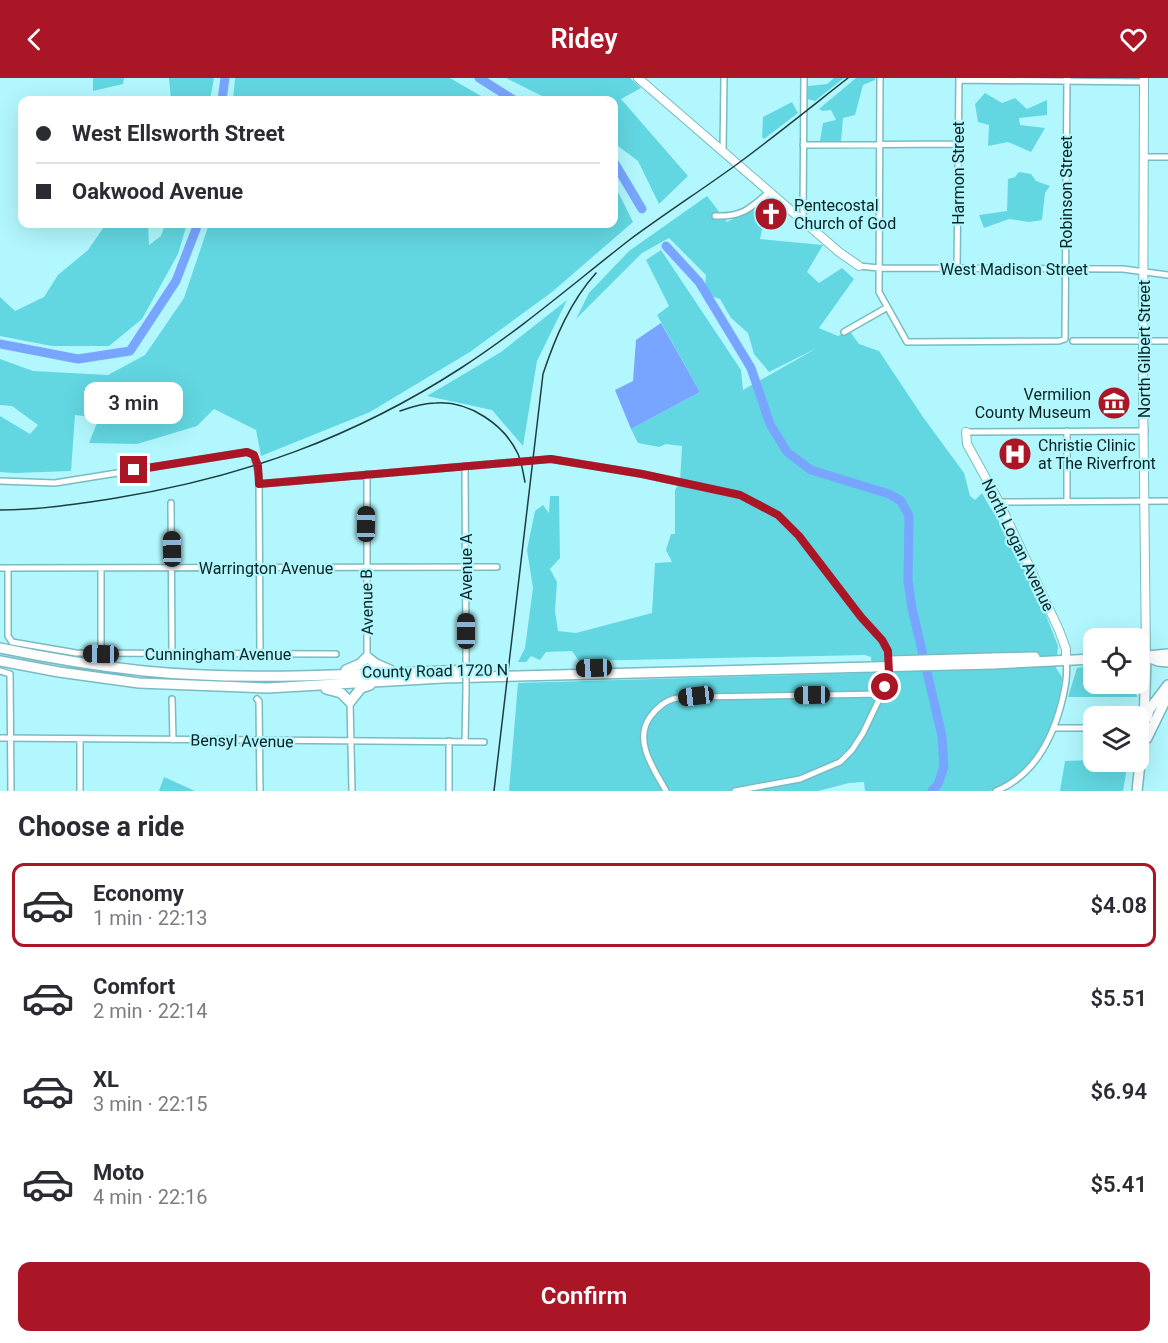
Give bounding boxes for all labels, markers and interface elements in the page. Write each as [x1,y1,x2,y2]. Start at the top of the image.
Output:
icon: back [18,23,51,56]
text: Ridey [550,23,618,55]
icon: heart [1117,23,1150,56]
text: West Ellsworth Street [72,121,285,146]
street label: Harmon Street [949,121,968,225]
street label: Robinson Street [1057,135,1076,249]
text: Oakwood Avenue [72,179,243,204]
church icon: Pentecostal Church of God [753,196,789,232]
place label: Pentecostal Church of God [794,196,896,233]
street label: West Madison Street [940,260,1088,279]
street label: North Gilbert Street [1135,280,1154,418]
callout: 3 min [84,383,184,425]
place label: Vermilion County Museum [975,385,1091,422]
museum icon: Vermilion County Museum [1096,385,1132,421]
text: 3 min [108,391,159,415]
hospital icon: Christie Clinic at The Riverfront [997,436,1033,472]
place label: Christie Clinic at The Riverfront [1038,436,1156,473]
route end [120,456,147,483]
street label: North Logan Avenue [978,476,1058,614]
car [357,506,375,542]
car [163,531,181,567]
street label: Avenue A [457,533,476,600]
street label: Warrington Avenue [199,559,333,578]
street label: Avenue B [357,569,377,635]
car [457,613,475,649]
map controls [1083,628,1149,772]
button: locate [1083,628,1149,694]
car [83,645,119,663]
street label: Cunningham Avenue [145,645,291,664]
car [576,658,612,678]
street label: County Road 1720 N [362,660,508,682]
route start [871,673,898,700]
car [677,685,715,707]
car [794,686,830,704]
button: layers [1083,706,1149,772]
street label: Bensyl Avenue [190,731,294,751]
text: Choose a ride [18,811,184,843]
icon: car [21,878,75,932]
text: Economy [93,881,184,906]
text: $4.08 [1090,893,1147,918]
text: 1 min · 22:13 [93,906,208,930]
icon: car [21,971,75,1025]
text: Comfort [93,974,175,999]
text: $5.51 [1090,986,1147,1011]
text: 2 min · 22:14 [93,999,208,1023]
icon: car [21,1064,75,1118]
text: XL [93,1067,119,1092]
text: $6.94 [1090,1079,1147,1104]
text: 3 min · 22:15 [93,1092,208,1116]
icon: car [21,1157,75,1211]
text: Moto [93,1160,144,1185]
text: $5.41 [1090,1172,1147,1197]
text: 4 min · 22:16 [93,1185,208,1209]
button: Confirm [18,1262,1150,1331]

